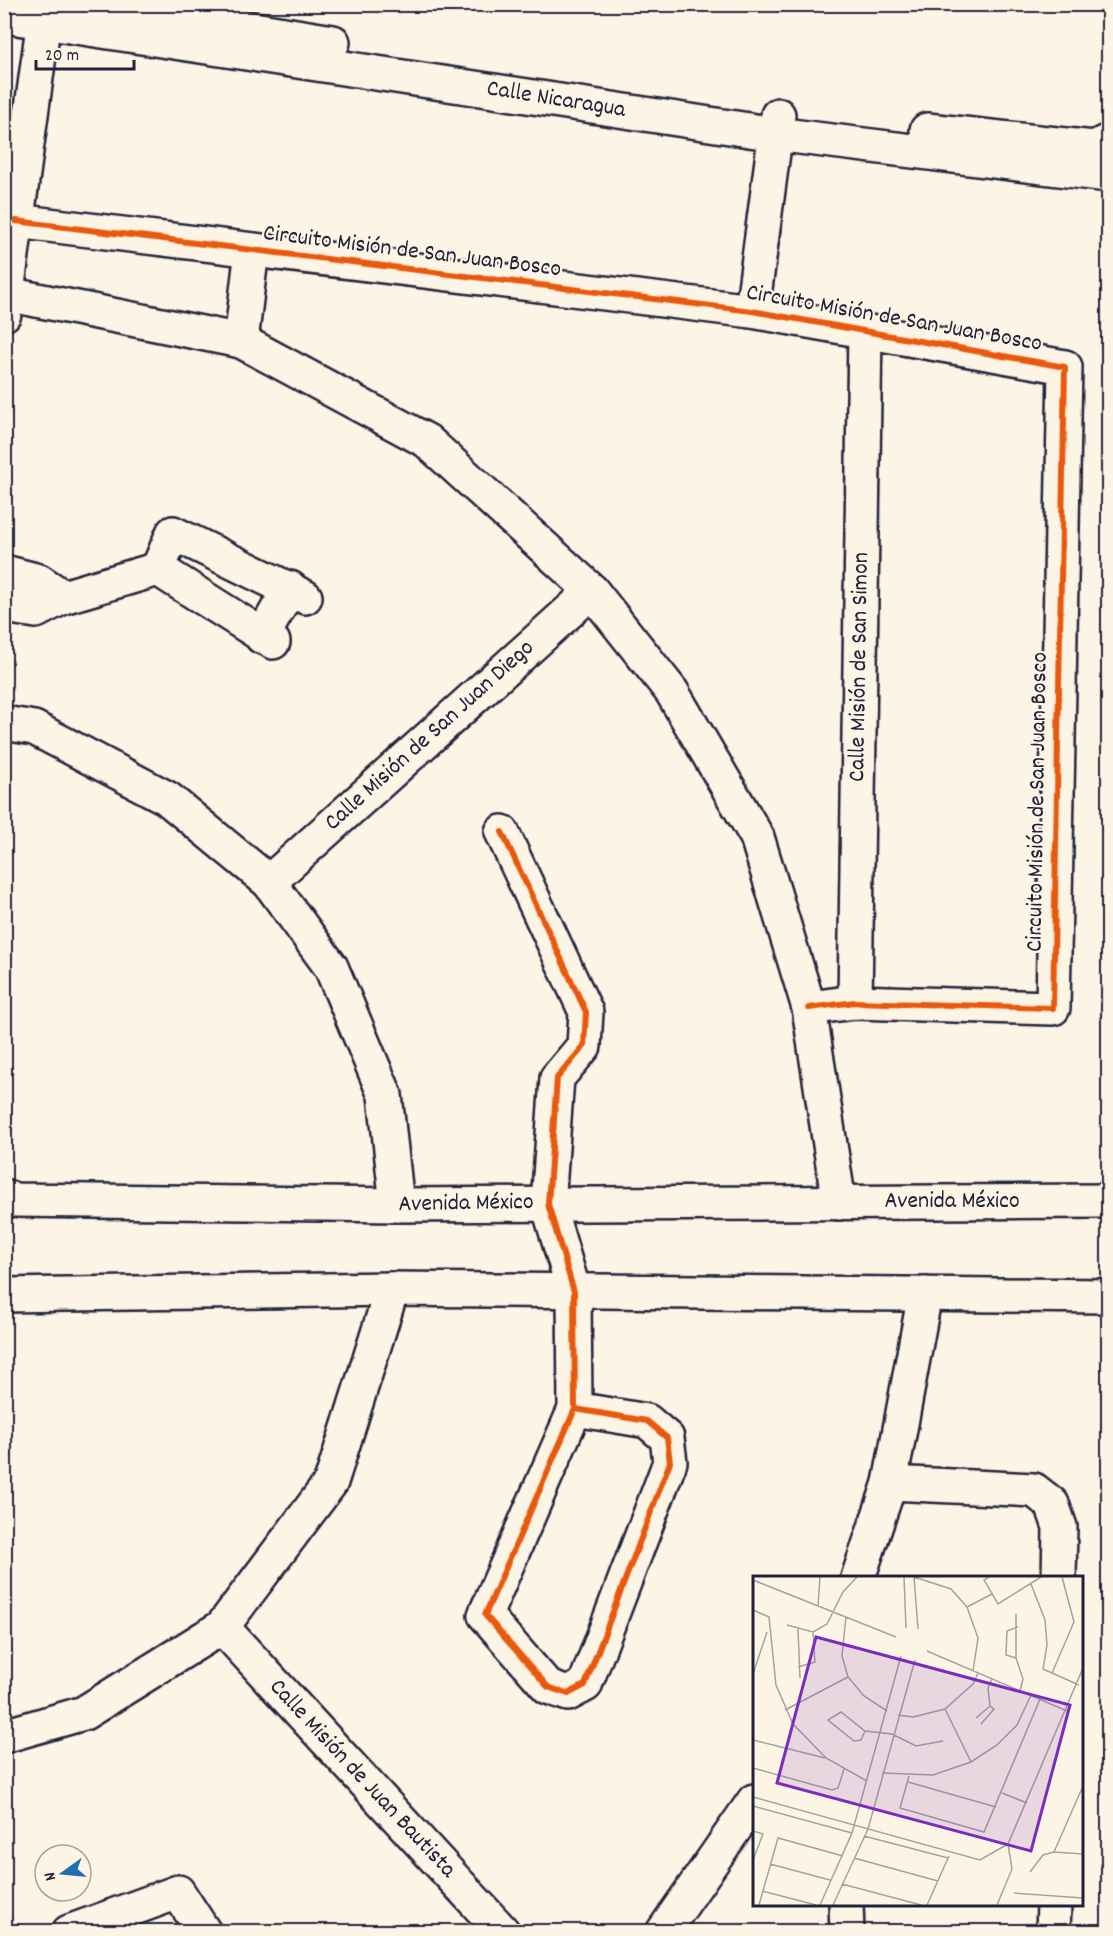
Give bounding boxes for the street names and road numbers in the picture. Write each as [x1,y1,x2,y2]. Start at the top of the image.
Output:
street label: Calle Nicaragua [484,72,629,128]
street label: Circuito Misión de San Juan Bosco [261,217,563,287]
street label: Circuito Misión de San Juan Bosco [743,276,1045,362]
street label: Calle Misión de San Simon [841,552,879,782]
street label: Calle Misión de San Juan Diego [318,632,542,840]
street label: Circuito Misión de San Juan Bosco [1018,652,1058,952]
street label: Avenida México [884,1185,1020,1219]
street label: Avenida México [398,1186,534,1222]
street label: Calle Misión de Juan Bautista [260,1672,464,1887]

